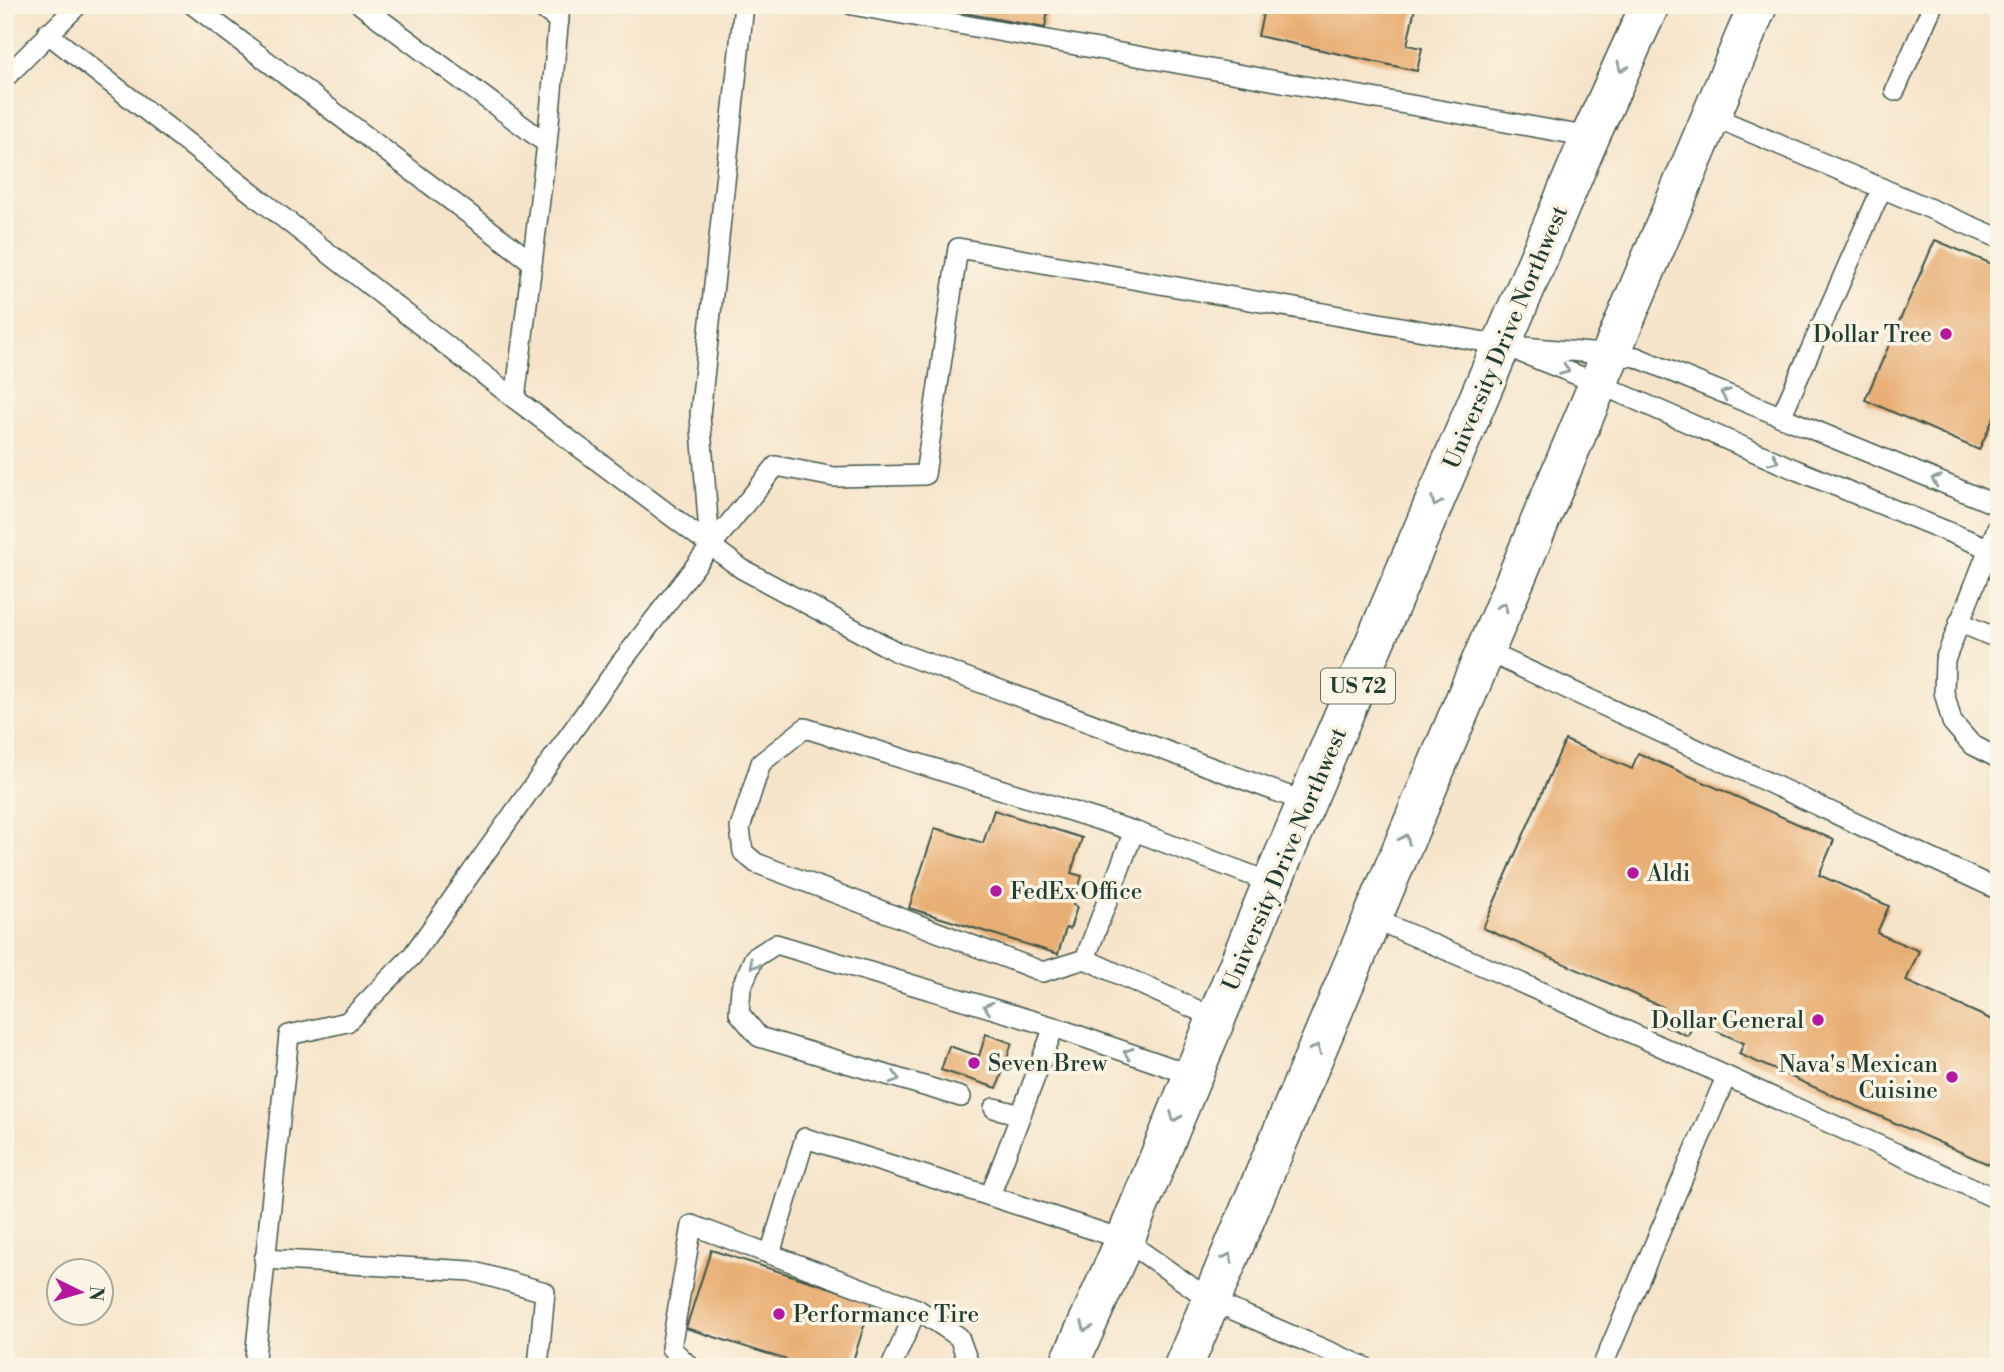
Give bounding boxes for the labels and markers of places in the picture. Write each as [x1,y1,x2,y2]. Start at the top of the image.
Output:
place label: Dollar Tree [1813,321,1932,349]
marker: Dollar Tree [1938,326,1954,342]
place label: Aldi [1646,860,1690,888]
marker: Aldi [1625,865,1641,881]
place label: FedEx Office [1010,878,1142,906]
marker: FedEx Office [988,883,1004,899]
place label: Dollar General [1651,1007,1804,1035]
marker: Dollar General [1810,1012,1826,1028]
place label: Seven Brew [988,1050,1108,1078]
place label: Nava's Mexican Cuisine [1779,1051,1938,1105]
marker: Seven Brew [966,1055,982,1071]
marker: Nava's Mexican Cuisine [1944,1069,1960,1085]
place label: Performance Tire [793,1301,979,1329]
marker: Performance Tire [771,1306,787,1322]

